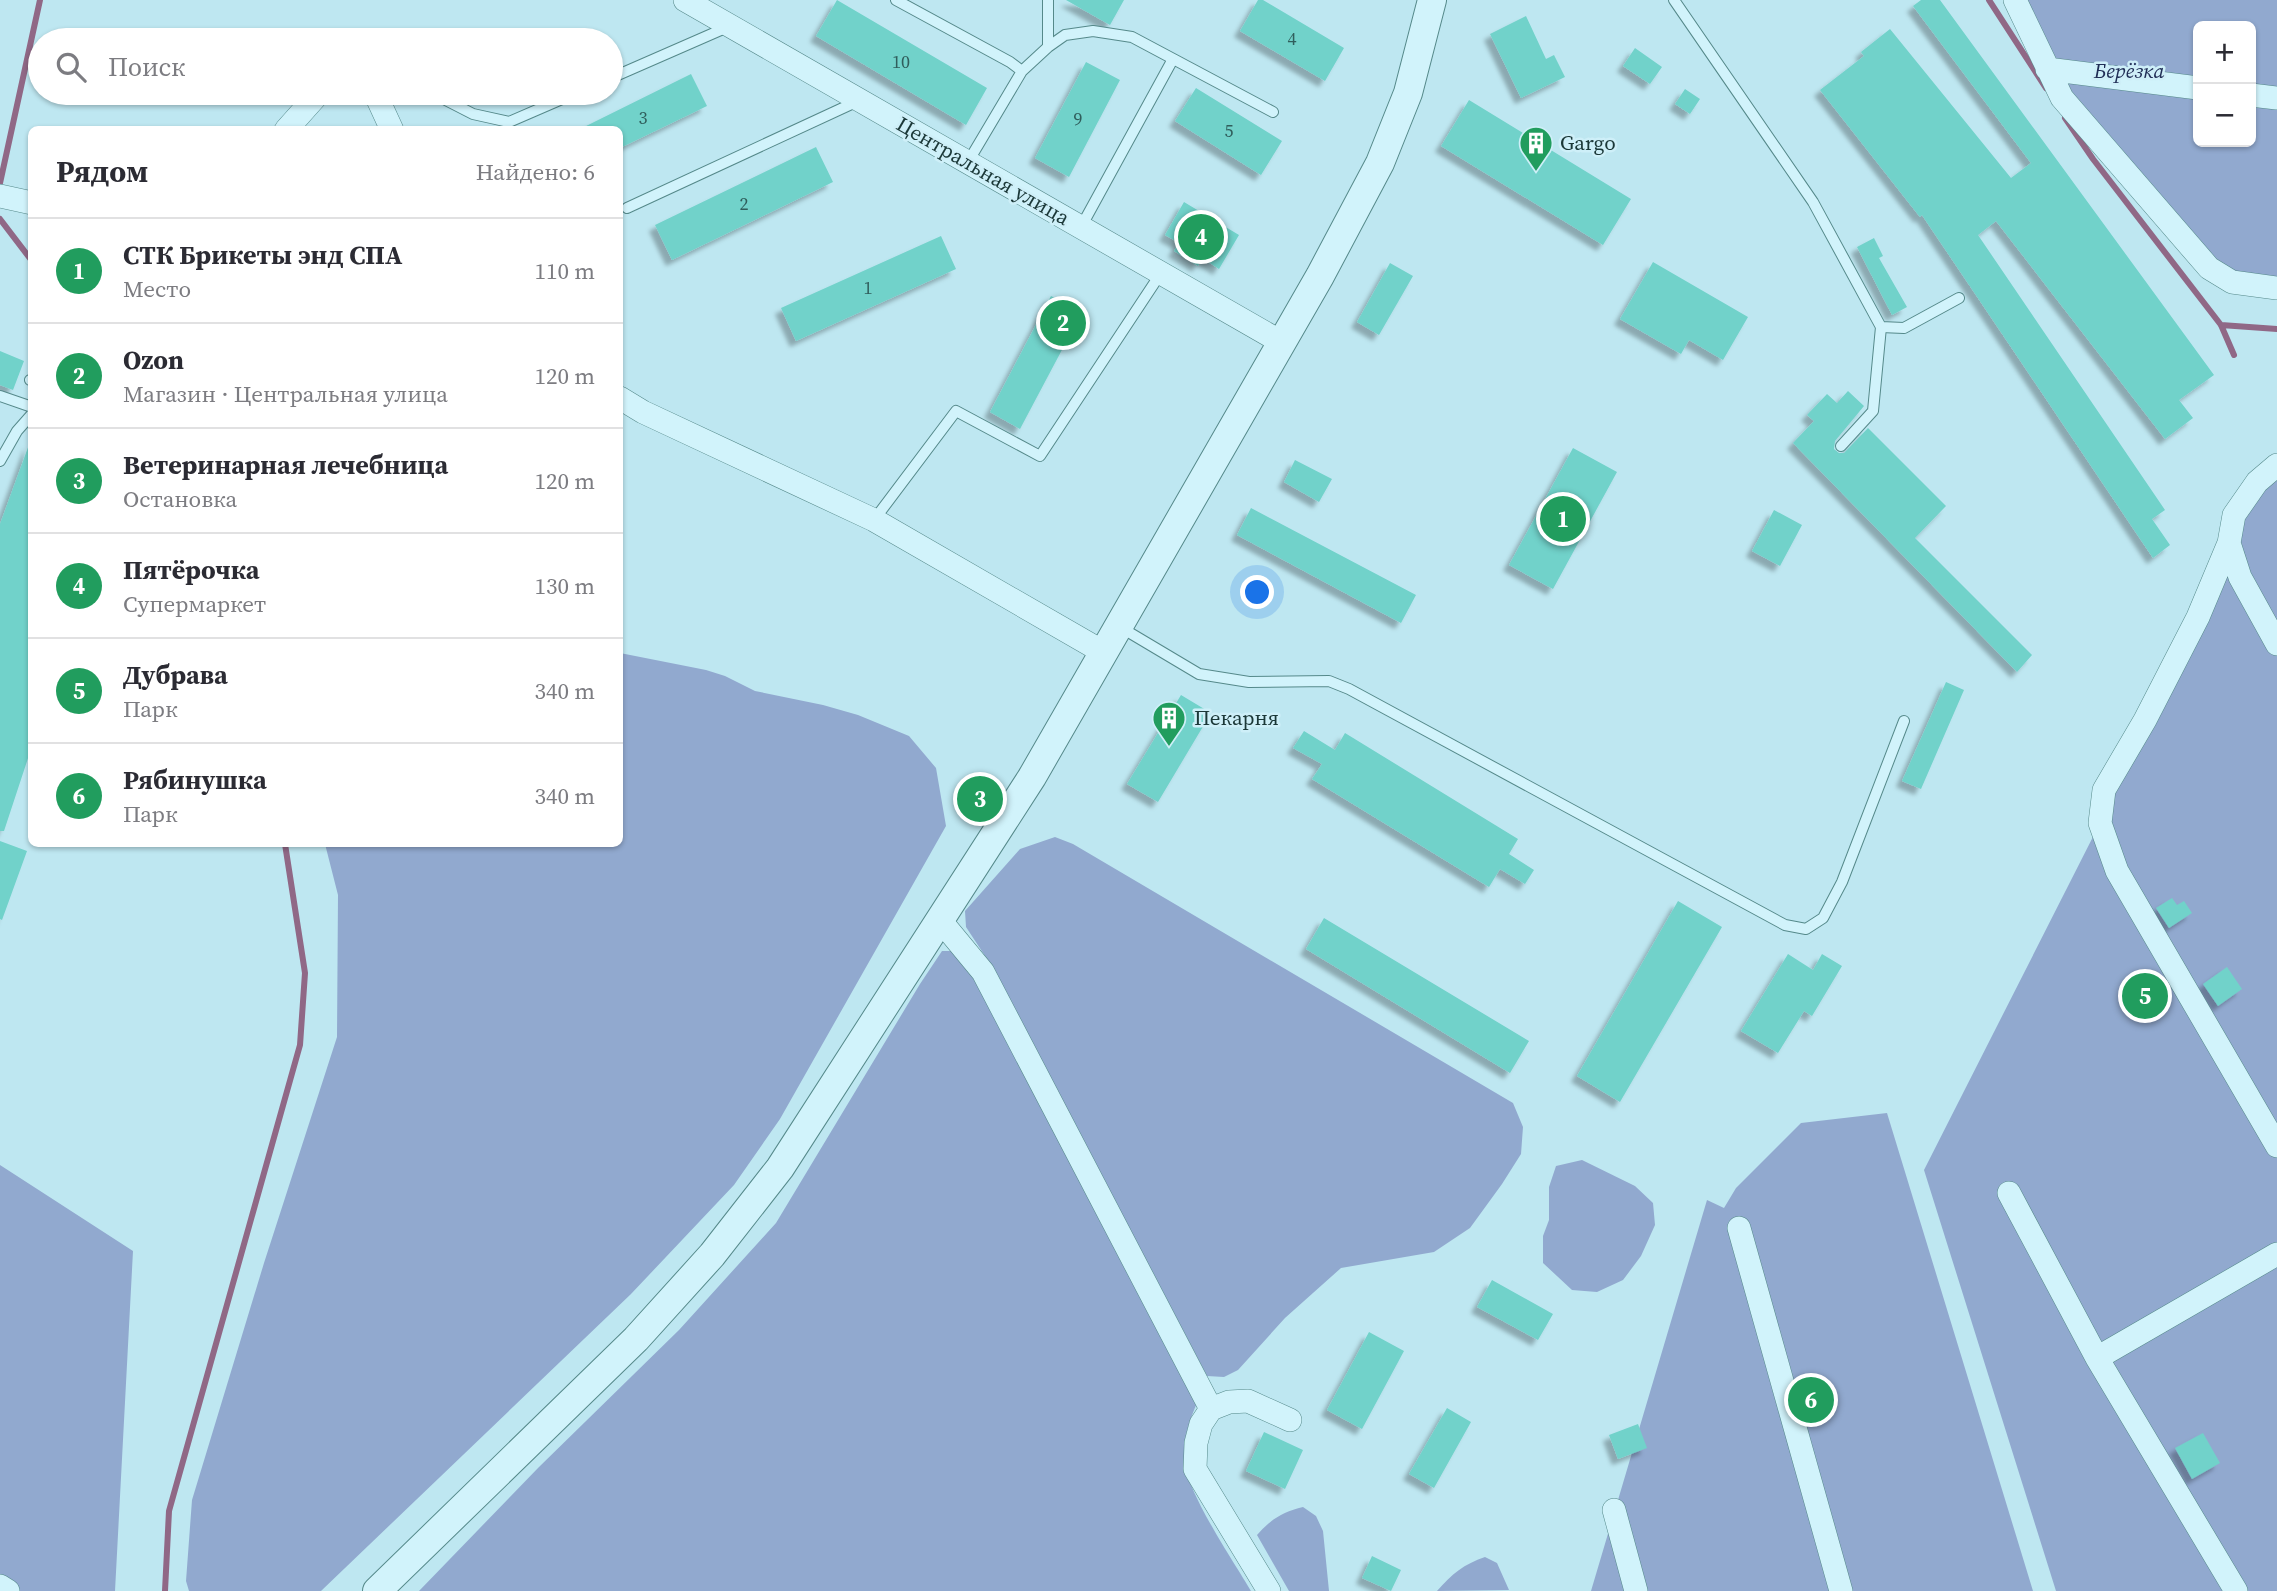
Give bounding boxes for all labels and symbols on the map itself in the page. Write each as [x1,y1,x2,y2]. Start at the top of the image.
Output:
house number: 4 [1288,26,1297,51]
house number: 10 [892,49,910,74]
park label: Берёзка [2093,56,2164,85]
house number: 3 [639,105,648,130]
house number: 9 [1074,106,1083,131]
street label: Центральная улица [891,109,1075,232]
house number: 5 [1225,118,1234,143]
building icon: Gargo [1517,124,1555,173]
place label: Gargo [1560,128,1616,157]
house number: 2 [740,191,749,216]
pin: 4 [1178,211,1224,263]
house number: 1 [864,275,873,300]
pin: 2 [1040,297,1086,349]
pin: 1 [1540,493,1586,545]
your location [1240,575,1274,609]
building icon: Пекарня [1150,699,1188,748]
place label: Пекарня [1194,703,1279,732]
pin: 3 [957,773,1003,825]
pin: 5 [2122,970,2168,1022]
pin: 6 [1788,1374,1834,1426]

